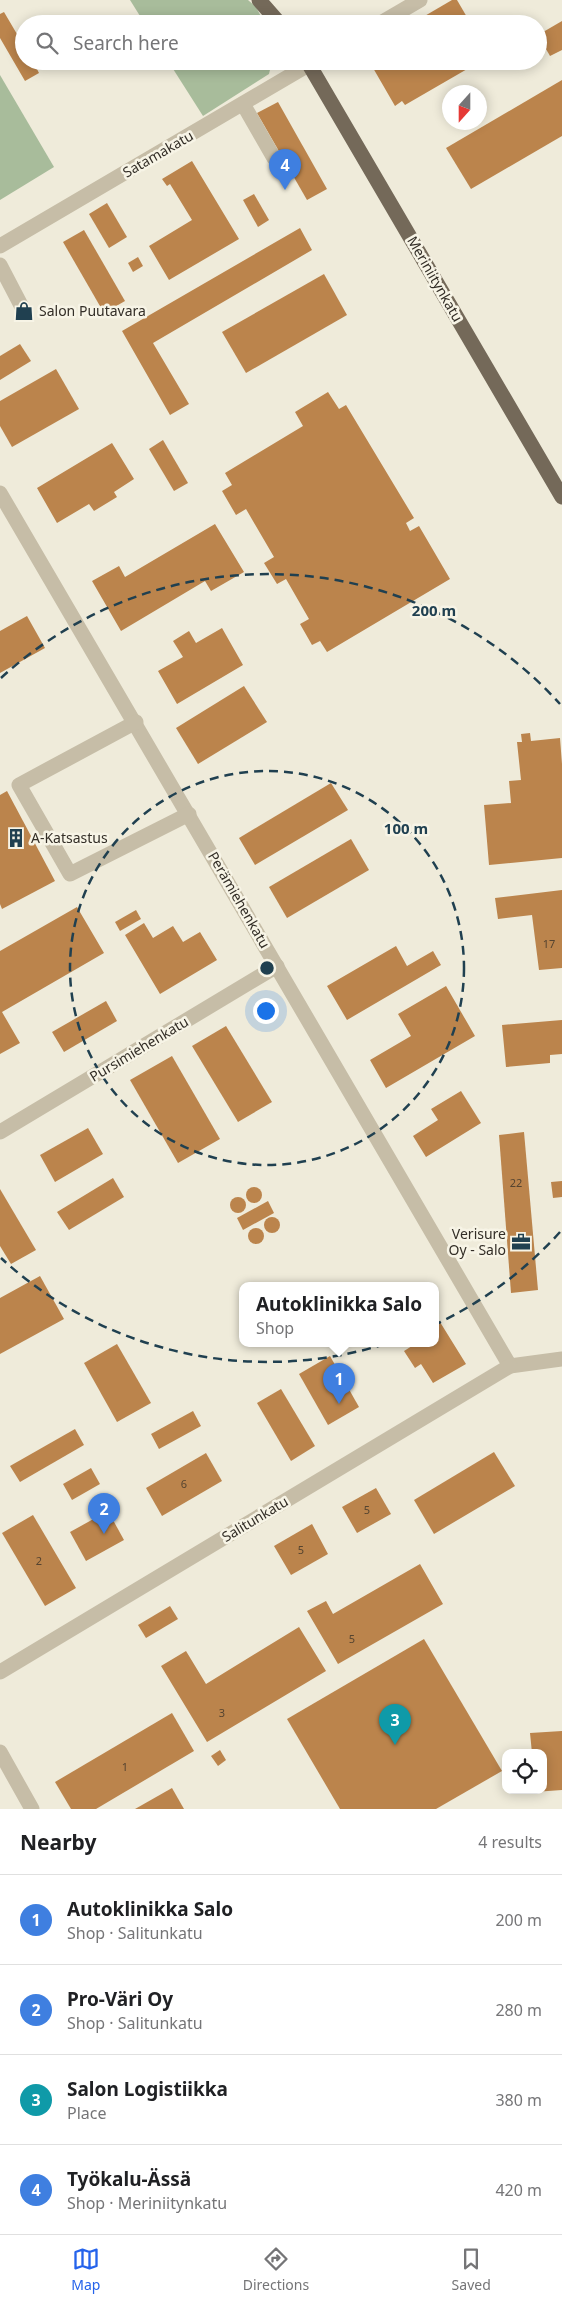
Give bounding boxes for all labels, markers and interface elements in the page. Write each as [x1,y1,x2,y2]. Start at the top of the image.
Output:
search box [15,15,547,70]
icon: search [33,29,61,57]
text: Search here [73,30,179,56]
north arrow [442,85,487,130]
street label: Satamakatu [119,126,196,181]
pin: 4 [269,149,301,190]
street label: Meriniitynkatu [403,233,468,325]
shop icon: Salon Puutavara [13,300,35,322]
place label: Salon Puutavara [39,301,146,320]
text: 200 m [412,600,456,620]
text: 100 m [384,818,428,838]
building icon: A-Katsastus [5,827,27,849]
place label: A-Katsastus [31,828,108,847]
street label: Perämiehenkatu [204,848,275,952]
house number: 17 [543,936,555,951]
centre of rings [258,959,276,977]
your location [253,998,279,1024]
street label: Pursimiehenkatu [86,1012,192,1086]
house number: 22 [510,1175,522,1190]
place label: Verisure Oy - Salo [449,1224,506,1259]
office icon: Verisure Oy - Salo [510,1231,532,1253]
popup [239,1282,439,1347]
text: Autoklinikka Salo [256,1291,422,1317]
text: Shop [256,1317,294,1339]
pin: 1 [323,1363,355,1404]
house number: 6 [181,1476,187,1491]
street label: Salitunkatu [218,1491,291,1546]
pin: 2 [88,1493,120,1534]
house number: 5 [364,1502,370,1517]
house number: 5 [298,1542,304,1557]
house number: 2 [36,1553,42,1568]
house number: 5 [349,1631,355,1646]
pin: 3 [379,1704,411,1745]
house number: 3 [219,1705,225,1720]
map controls [502,1749,547,1794]
button: locate [502,1749,547,1794]
house number: 1 [122,1759,128,1774]
text: Nearby [20,1828,96,1856]
text: 4 results [478,1831,542,1853]
text: Autoklinikka Salo [67,1896,233,1922]
text: 1 [31,1909,41,1931]
text: 200 m [495,1909,542,1931]
text: Shop · Salitunkatu [67,1922,203,1944]
text: Pro-Väri Oy [67,1986,173,2012]
text: 2 [31,1999,41,2021]
text: 280 m [495,1999,542,2021]
text: Shop · Salitunkatu [67,2012,203,2034]
text: Salon Logistiikka [67,2076,228,2102]
text: 3 [31,2089,41,2111]
text: 380 m [495,2089,542,2111]
text: Place [67,2102,107,2124]
text: Työkalu-Ässä [67,2166,191,2192]
text: 4 [31,2179,41,2201]
text: 420 m [495,2179,542,2201]
text: Shop · Meriniitynkatu [67,2192,227,2214]
tab: Map [71,2245,100,2294]
tab: Directions [243,2245,309,2294]
tab: Saved [452,2245,491,2294]

